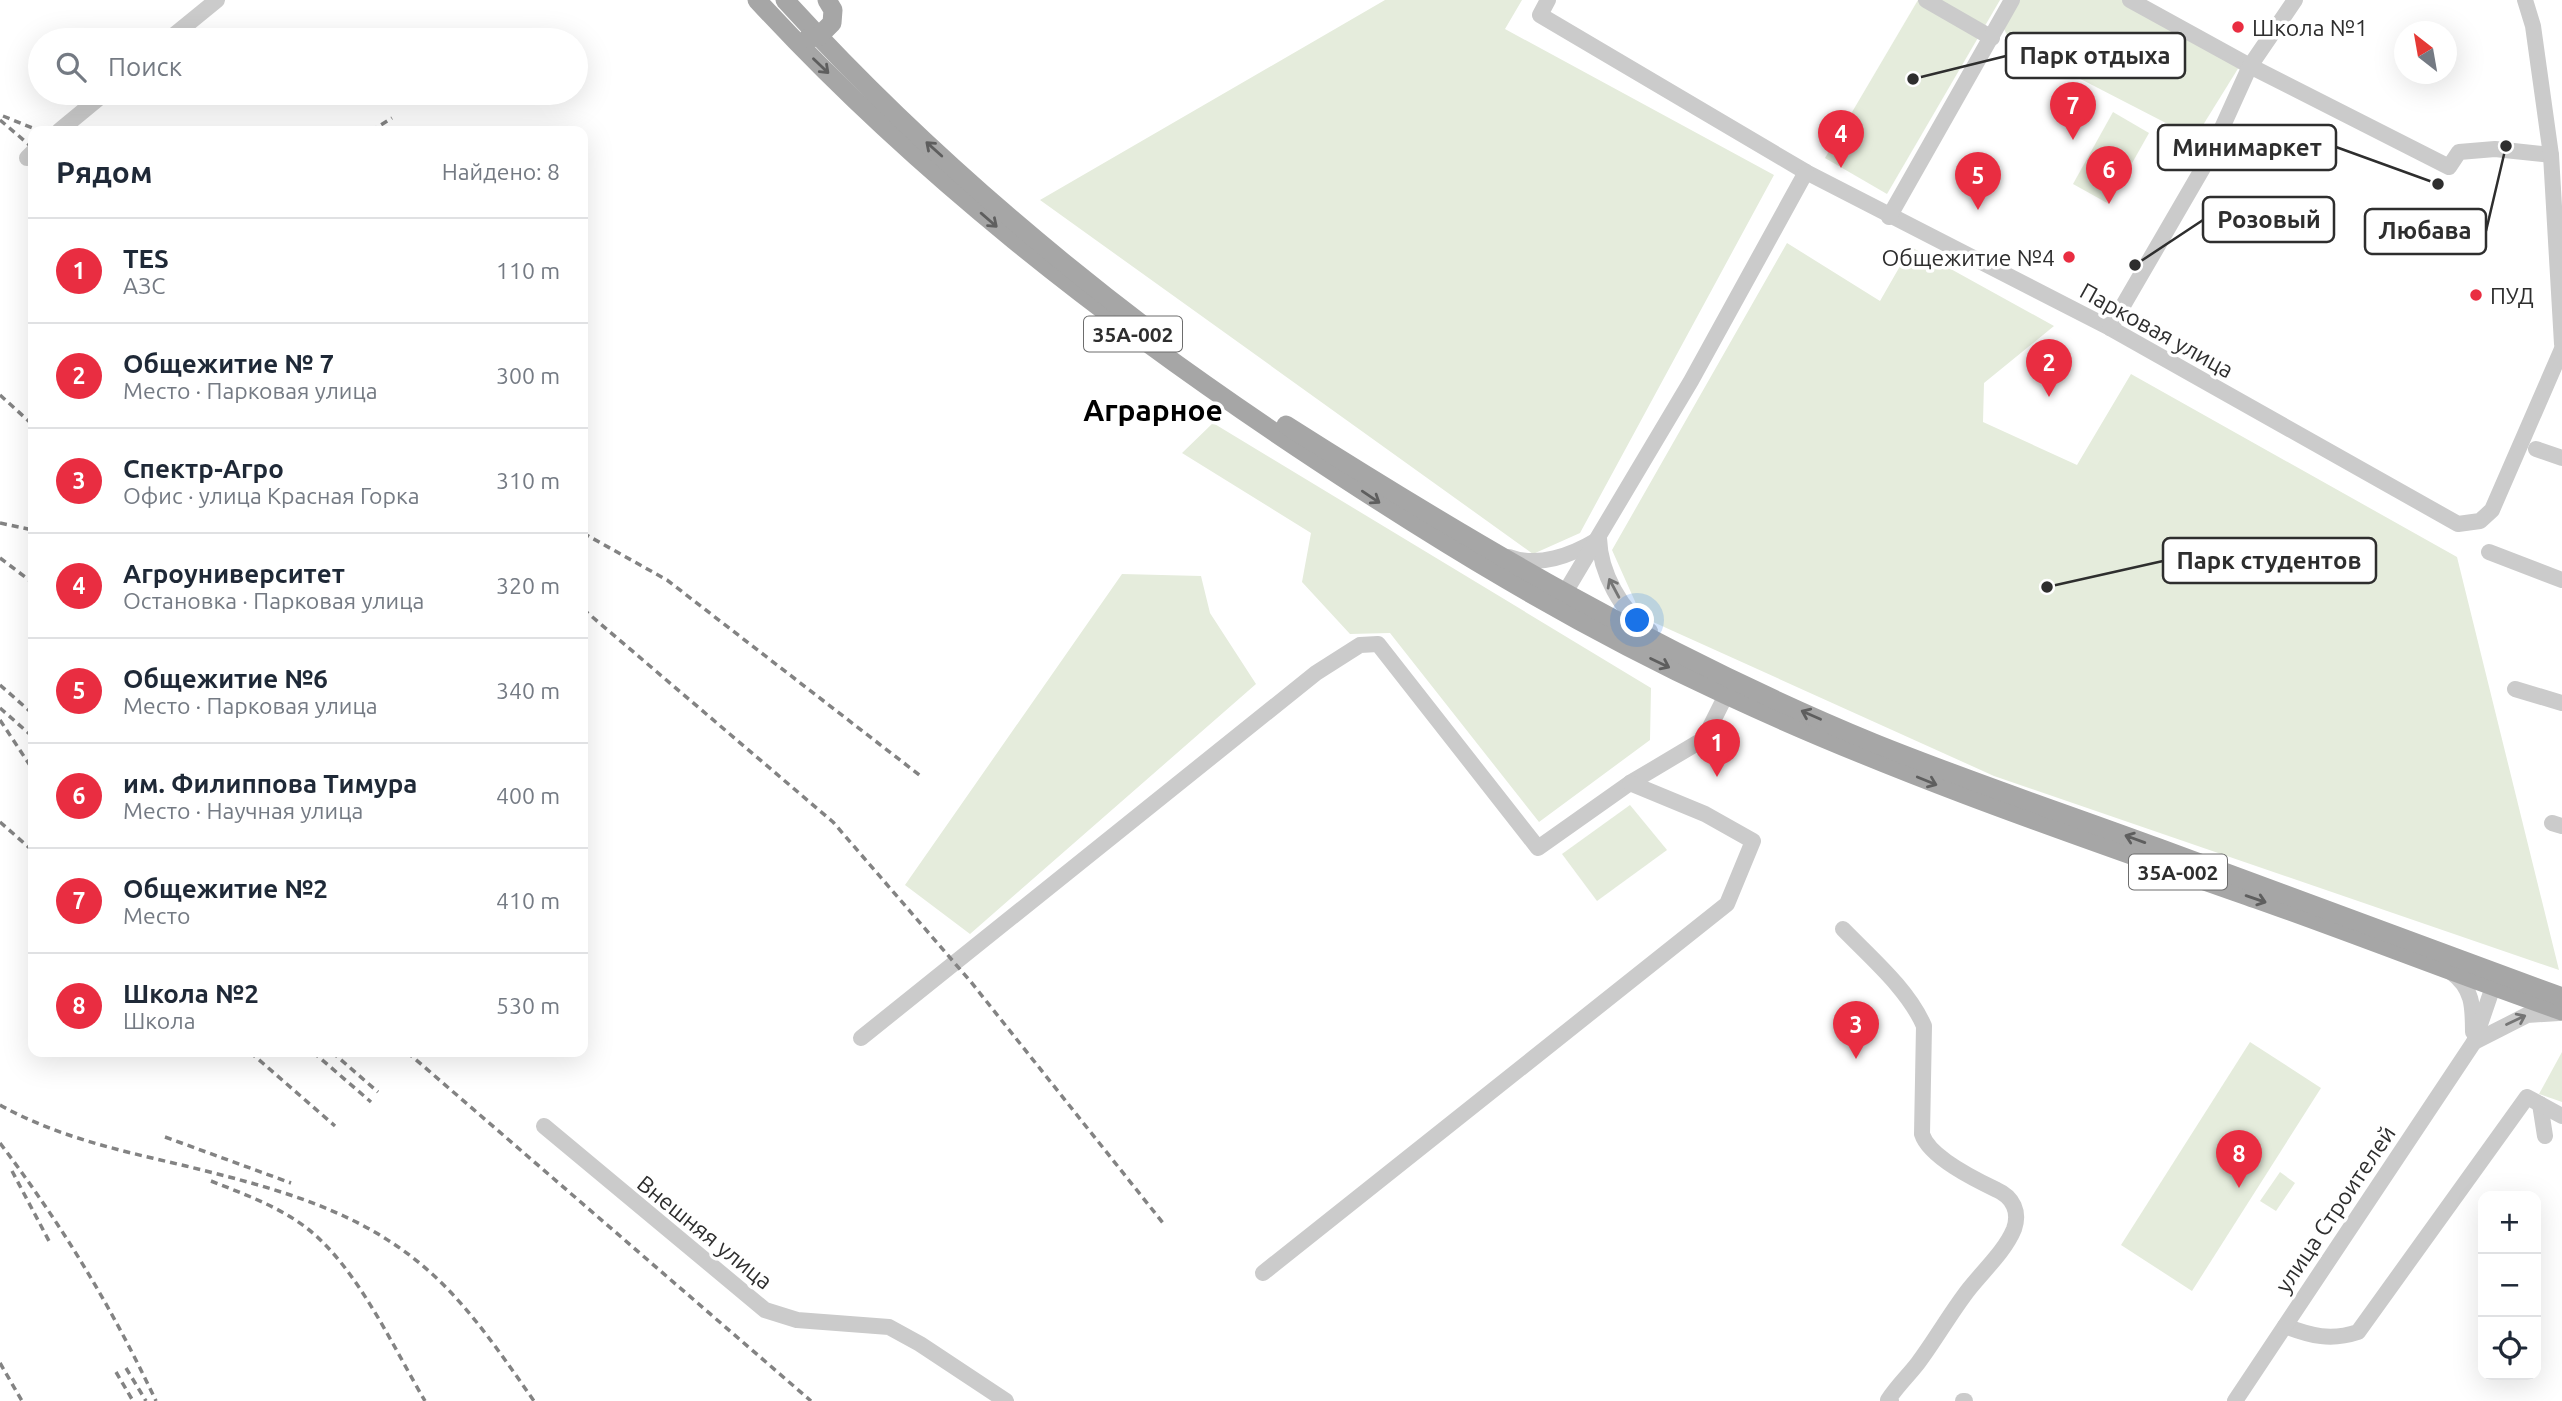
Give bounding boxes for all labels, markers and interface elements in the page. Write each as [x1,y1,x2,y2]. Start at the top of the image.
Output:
place label: Школа №1 [2252,15,2368,40]
marker: Школа №1 [2230,19,2246,35]
north arrow [2394,21,2457,84]
search box [28,28,588,105]
callout: Парк отдыха [2006,33,2185,78]
text: Парк отдыха [2020,42,2170,69]
icon: search [52,48,90,86]
text: Поиск [108,52,182,81]
one-way arrow [813,58,830,75]
pin: 7 [2050,82,2096,140]
pin: 4 [1818,110,1864,168]
callout: Минимаркет [2158,125,2336,170]
text: Минимаркет [2172,134,2322,161]
one-way arrow [926,141,943,158]
pin: 6 [2086,146,2132,204]
pin: 5 [1955,152,2001,210]
text: Рядом [56,155,152,189]
text: Найдено: 8 [442,159,560,184]
callout: Розовый [2203,197,2334,242]
text: Розовый [2217,206,2321,233]
callout: Любава [2365,209,2486,254]
one-way arrow [980,212,998,228]
text: Любава [2378,217,2472,244]
text: TES [123,244,169,273]
place label: Общежитие №4 [1881,245,2055,270]
marker: Общежитие №4 [2061,249,2077,265]
text: 1 [73,258,85,283]
text: 110 m [496,258,560,283]
text: АЗС [123,273,165,298]
street label: Парковая улица [2076,278,2238,382]
place label: ПУД [2490,283,2534,308]
marker: ПУД [2468,287,2484,303]
road number: 35А-002 [1084,316,1182,352]
pin: 2 [2026,339,2072,397]
text: Общежитие № 7 [123,349,334,378]
text: 2 [73,363,85,388]
text: 300 m [496,363,560,388]
text: Место · Парковая улица [123,378,378,403]
district label: Аграрное [1083,393,1223,427]
text: Спектр-Агро [123,454,284,483]
text: 3 [73,468,85,493]
text: 310 m [496,468,560,493]
text: Офис · улица Красная Горка [123,483,420,508]
one-way arrow [1361,490,1380,504]
callout: Парк студентов [2163,538,2376,583]
text: Парк студентов [2176,547,2362,574]
text: Агроуниверситет [123,559,345,588]
text: 4 [73,573,85,598]
text: 320 m [496,573,560,598]
one-way arrow [1607,578,1621,598]
text: Остановка · Парковая улица [123,588,424,613]
your location [1620,603,1654,637]
one-way arrow [1649,656,1670,670]
text: Общежитие №6 [123,664,328,693]
text: 5 [73,678,85,703]
text: 340 m [496,678,560,703]
text: Место · Парковая улица [123,693,378,718]
one-way arrow [1801,708,1822,721]
pin: 1 [1694,719,1740,777]
text: им. Филиппова Тимура [123,769,417,798]
one-way arrow [1915,776,1937,789]
text: 6 [73,783,85,808]
text: 400 m [496,783,560,808]
text: Место · Научная улица [123,798,363,823]
one-way arrow [2124,832,2146,844]
road number: 35А-002 [2129,854,2227,890]
text: Общежитие №2 [123,874,328,903]
text: 7 [73,888,85,913]
text: 410 m [496,888,560,913]
one-way arrow [2245,893,2267,906]
text: Место [123,903,190,928]
text: Школа №2 [123,979,259,1008]
text: 8 [73,993,85,1018]
text: 530 m [496,993,560,1018]
pin: 3 [1833,1001,1879,1059]
text: Школа [123,1008,195,1033]
one-way arrow [2505,1013,2526,1027]
street label: улица Строителей [2270,1121,2400,1297]
pin: 8 [2216,1130,2262,1188]
street label: Внешняя улица [633,1170,777,1294]
map controls [2478,1191,2541,1380]
button: + [2478,1191,2541,1254]
button: − [2478,1254,2541,1317]
button: locate [2478,1317,2541,1380]

